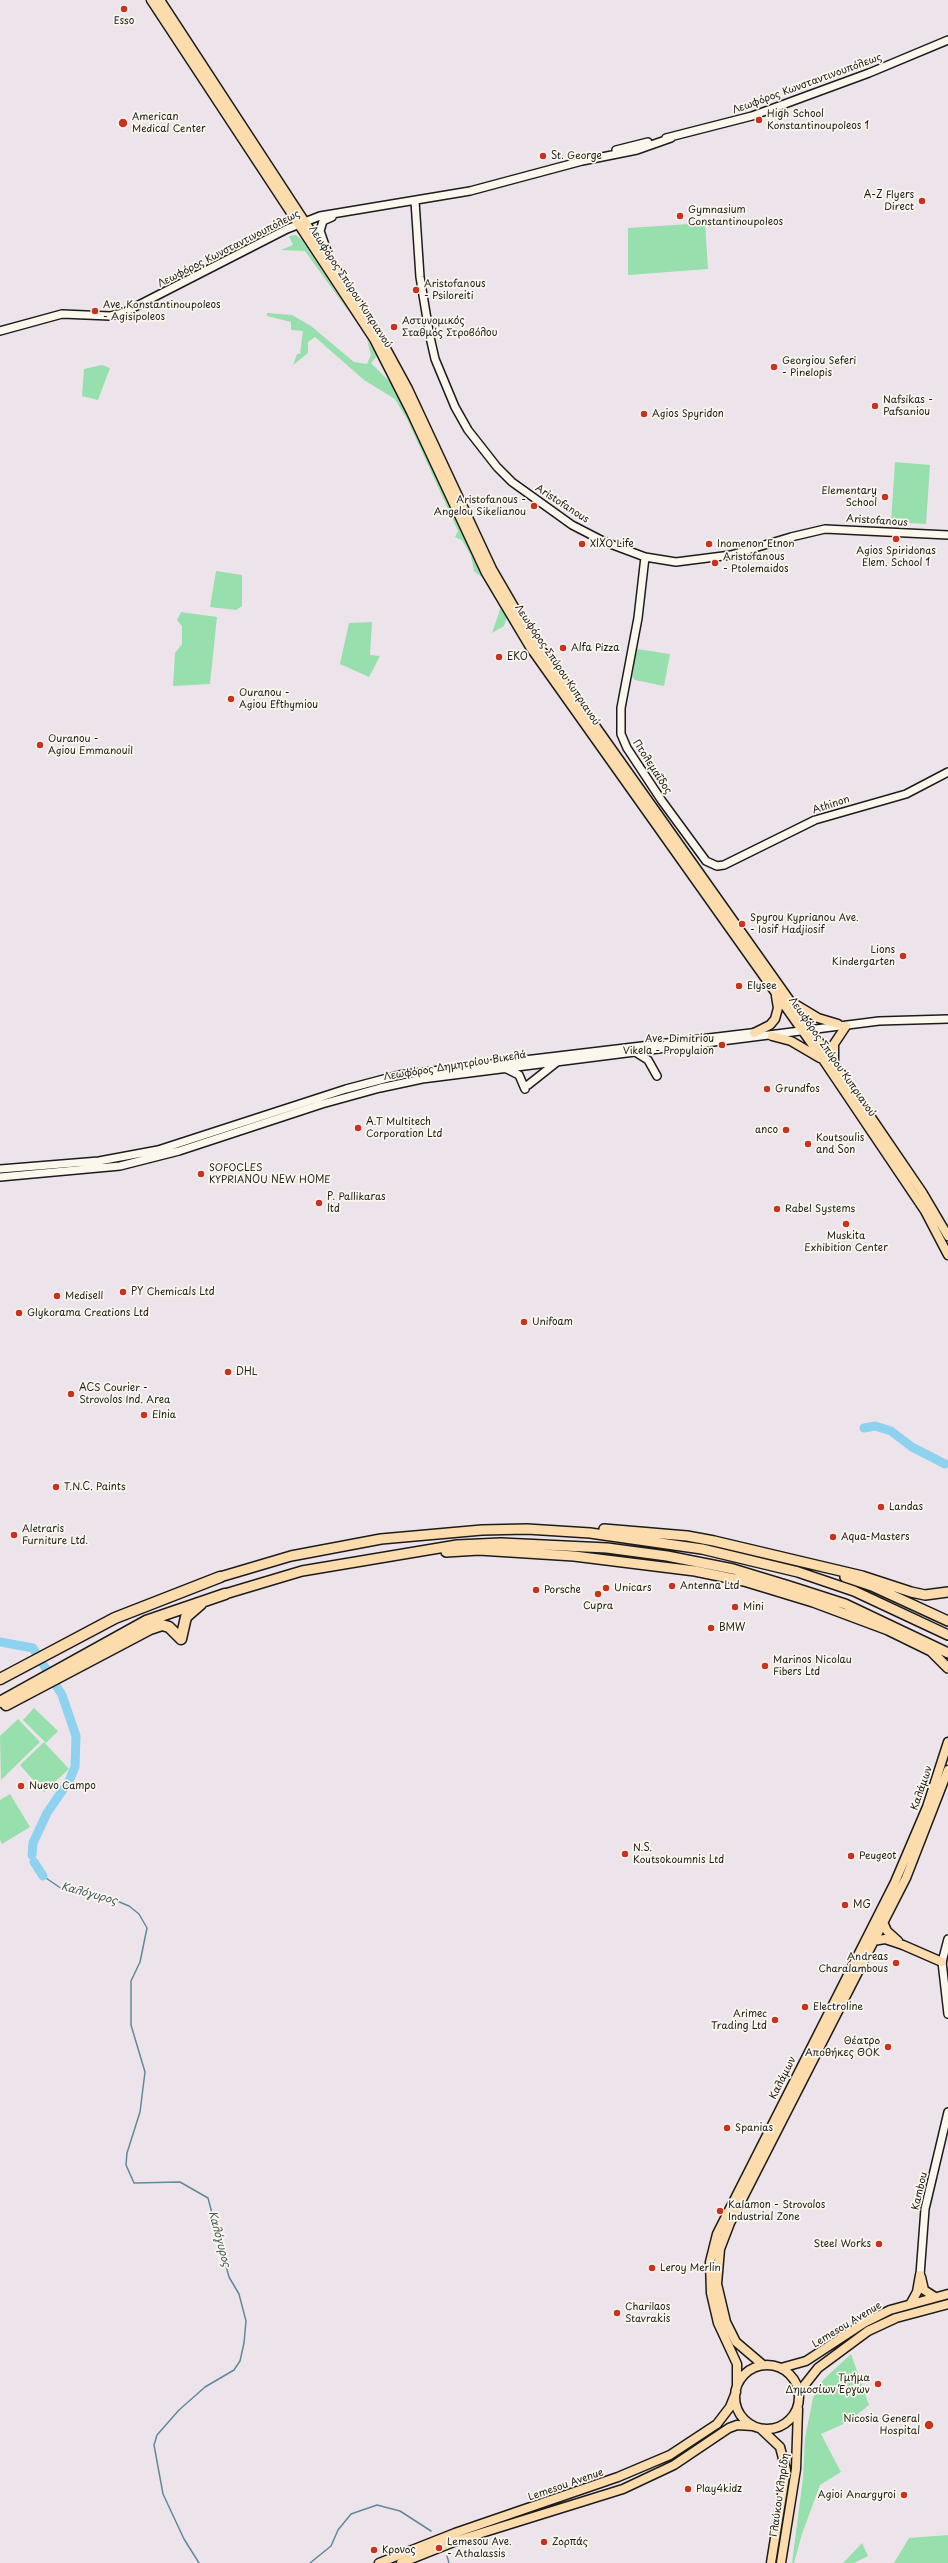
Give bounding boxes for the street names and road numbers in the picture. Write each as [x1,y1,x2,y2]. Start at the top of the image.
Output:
street label: Λεωφόρος Κωνσταντινουπόλεως [731,51,883,117]
street label: Λεωφόρος Κωνσταντινουπόλεως [156,208,302,290]
street label: Λεωφόρος Σπύρου Κυπριανού [306,224,394,350]
street label: Aristofanous [533,482,591,526]
street label: Aristofanous [846,513,908,529]
street label: Λεωφόρος Σπύρου Κυπριανού [512,602,602,728]
street label: Πτολεμαΐδος [630,738,674,796]
street label: Athinon [811,793,851,817]
street label: Λεωφόρος Σπύρου Κυπριανού [786,995,878,1119]
street label: Λεωφόρος Δημητρίου Βικελά [383,1049,527,1083]
street label: Καλάμων [909,1764,935,1812]
street label: Καλάμων [767,2055,799,2101]
street label: Kambou [910,2171,930,2211]
street label: Lemesou Avenue [810,2300,884,2350]
street label: Γλαύκου Κληρίδη [768,2452,792,2538]
street label: Lemesou Avenue [527,2466,605,2504]

